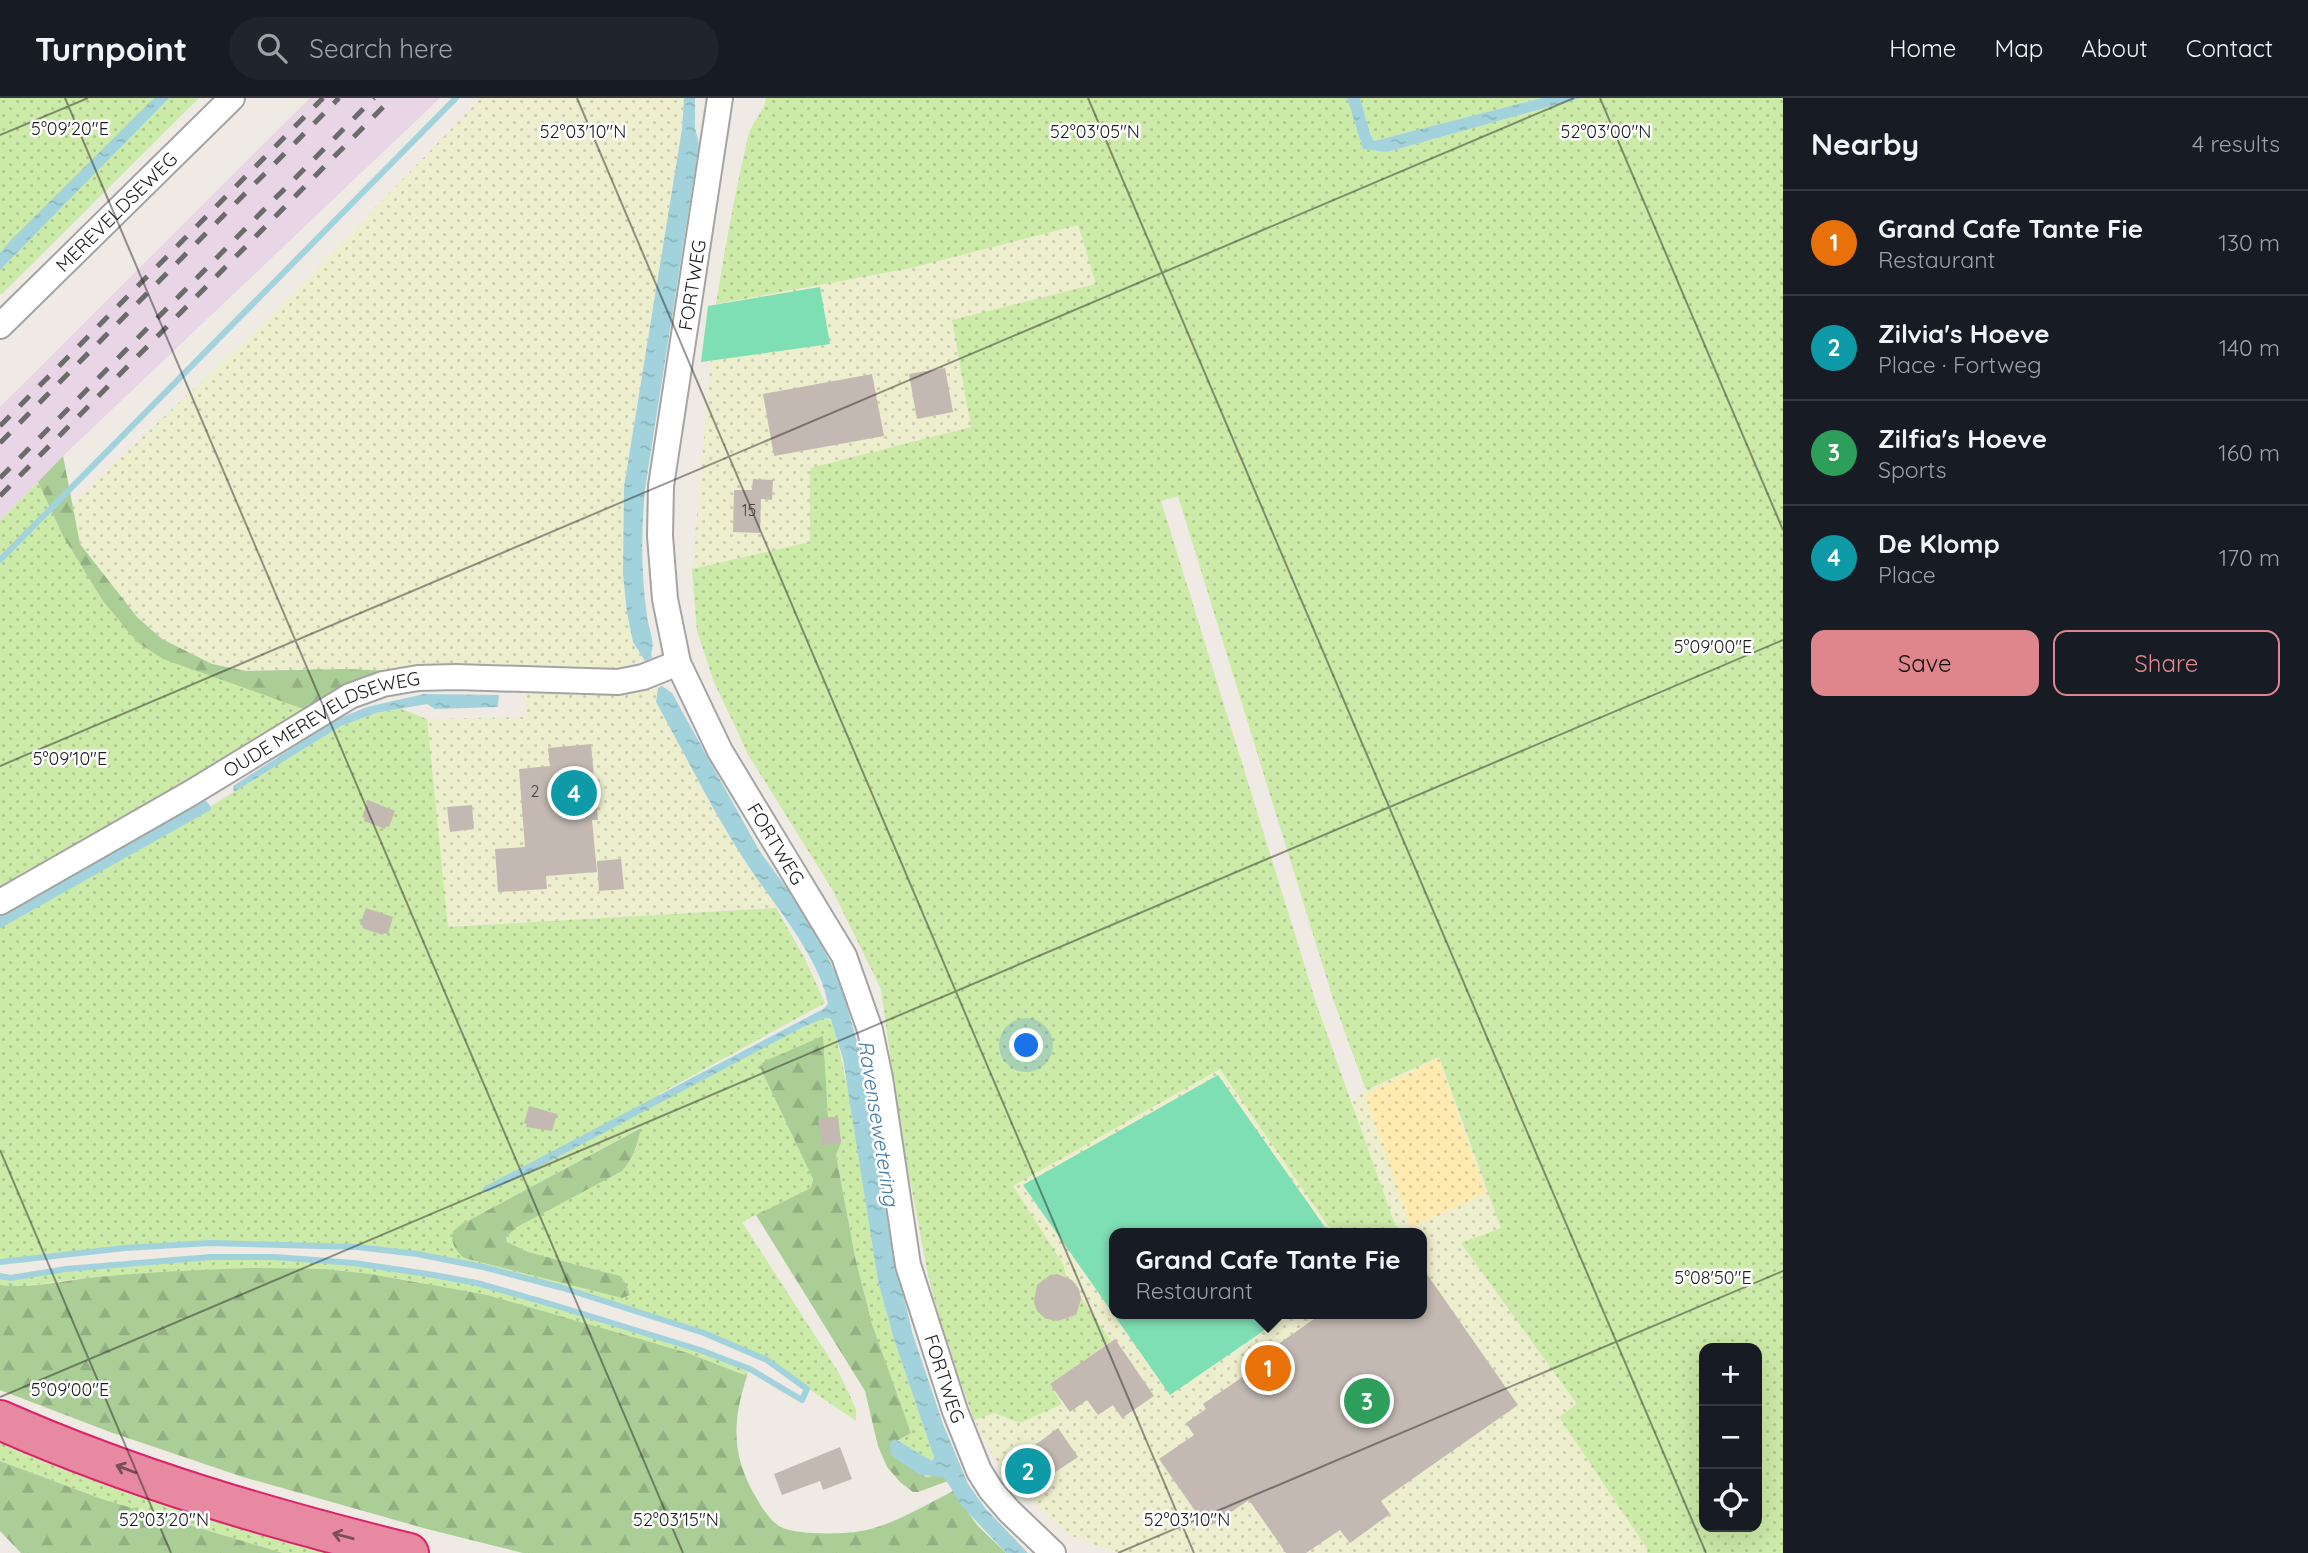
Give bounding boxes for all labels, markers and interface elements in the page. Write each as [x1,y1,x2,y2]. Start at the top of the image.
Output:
search box [229,17,719,80]
text: Turnpoint [35,28,187,69]
icon: search [253,29,291,67]
text: Search here [309,32,453,65]
text: Home [1889,33,1956,63]
text: Map [1994,33,2043,63]
text: About [2081,33,2148,63]
text: Contact [2186,33,2273,63]
text: 5°09'20"E [31,117,109,140]
text: 52°03'10"N [540,120,626,143]
text: 52°03'05"N [1050,120,1140,143]
text: 52°03'00"N [1561,120,1651,143]
text: Nearby [1811,125,1919,163]
text: 4 results [2192,129,2280,158]
street label: MEREVELDSEWEG [50,147,182,277]
text: Grand Cafe Tante Fie [1878,212,2143,245]
text: 1 [1830,228,1838,257]
text: 130 m [2218,228,2280,257]
street label: FORTWEG [673,238,711,332]
text: Restaurant [1878,245,1995,274]
text: Zilvia's Hoeve [1878,317,2050,350]
text: 2 [1827,333,1841,362]
text: 140 m [2219,333,2280,362]
text: Place · Fortweg [1878,350,2042,379]
text: Zilfia's Hoeve [1878,422,2047,455]
text: 3 [1828,438,1840,467]
text: 160 m [2218,438,2280,467]
text: Sports [1878,455,1947,484]
house number: 15 [742,500,756,520]
text: De Klomp [1878,527,2000,560]
text: 4 [1827,543,1841,572]
text: 170 m [2219,543,2280,572]
text: Place [1878,560,1936,589]
button: Save [1811,630,2039,696]
button: Share [2053,630,2280,696]
text: 5°09'00"E [1674,635,1752,658]
street label: OUDE MEREVELDSEWEG [219,666,422,783]
text: 5°09'10"E [33,747,107,770]
pin: 4 [551,767,597,819]
house number: 2 [531,781,540,801]
street label: FORTWEG [742,798,810,889]
your location [1009,1028,1043,1062]
water label: Ravensewetering [853,1038,905,1210]
popup [1109,1228,1427,1319]
text: Grand Cafe Tante Fie [1135,1243,1401,1276]
text: 5°08'50"E [1674,1266,1752,1289]
text: Restaurant [1135,1276,1253,1305]
street label: FORTWEG [919,1331,971,1426]
pin: 1 [1245,1342,1291,1394]
map controls [1699,1343,1762,1532]
button: + [1699,1343,1762,1406]
pin: 3 [1344,1375,1390,1427]
text: 5°09'00"E [31,1378,109,1401]
button: − [1699,1406,1762,1469]
pin: 2 [1005,1445,1051,1497]
one-way arrow [115,1462,137,1475]
button: locate [1699,1469,1762,1532]
text: 52°03'20"N [119,1508,209,1531]
text: 52°03'15"N [633,1508,719,1531]
text: 52°03'10"N [1144,1508,1230,1531]
one-way arrow [332,1529,354,1542]

